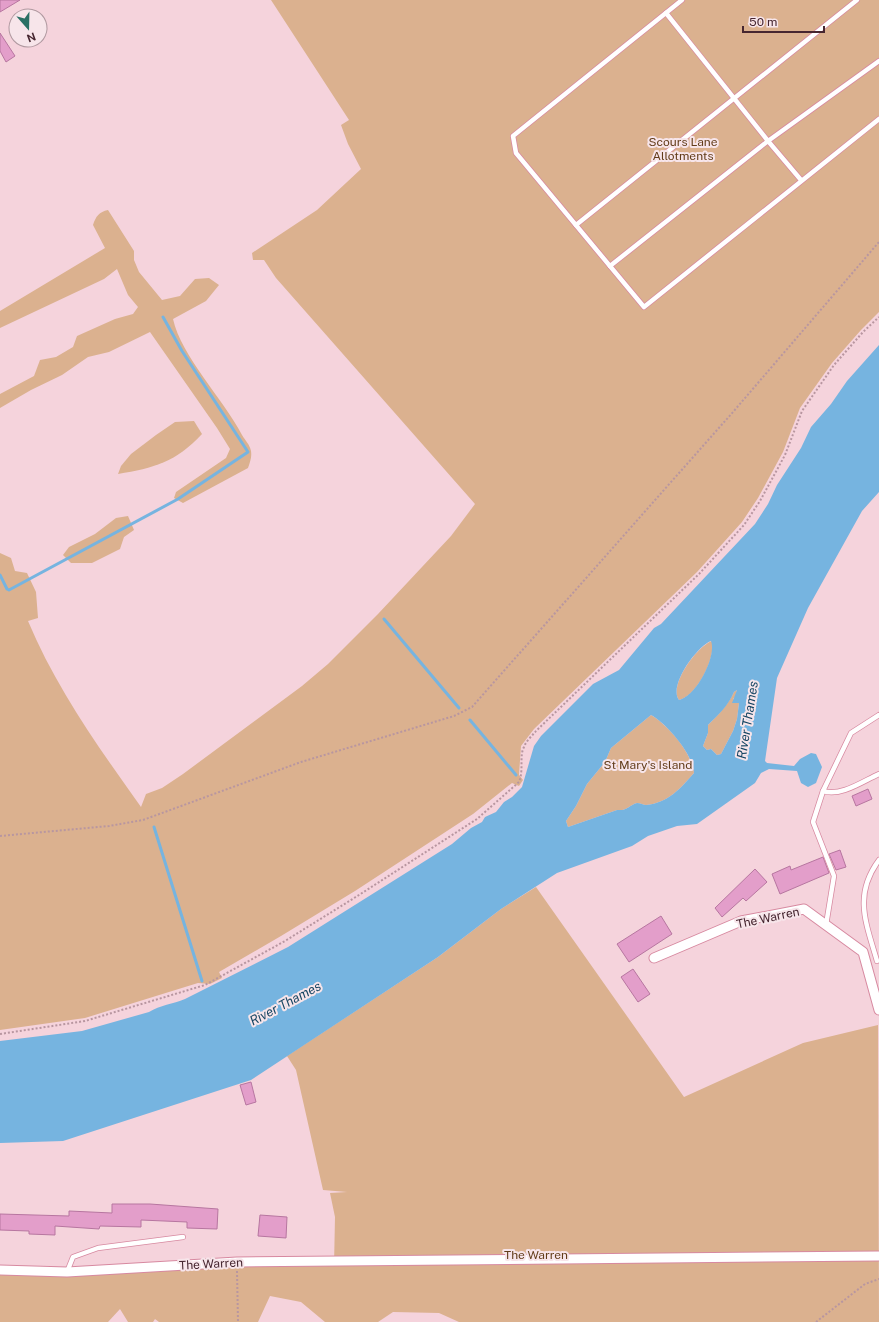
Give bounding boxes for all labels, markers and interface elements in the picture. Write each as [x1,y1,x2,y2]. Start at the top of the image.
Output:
north arrow [8,8,48,48]
scale bar [743,8,824,34]
text: 50 m [749,15,777,29]
text: N [25,30,38,45]
park label: Scours Lane Allotments [648,135,718,163]
water label: River Thames [734,680,761,760]
park label: St Mary's Island [604,758,692,772]
street label: The Warren [735,904,801,931]
water label: River Thames [247,978,323,1029]
park label: The Warren [504,1248,568,1262]
street label: The Warren [179,1255,243,1273]

